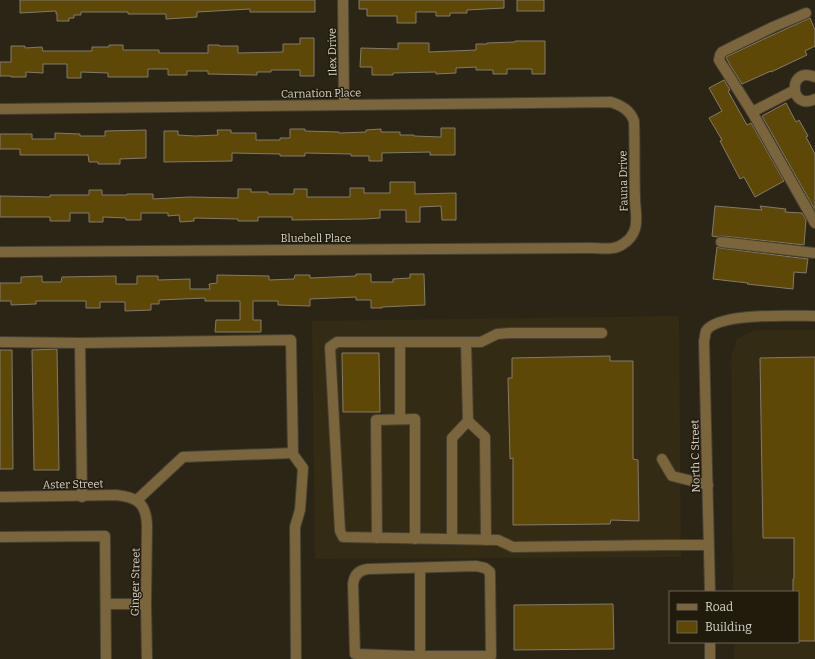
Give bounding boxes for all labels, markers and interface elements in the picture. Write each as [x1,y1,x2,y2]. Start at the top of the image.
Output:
street label: Ilex Drive [326,28,339,76]
street label: Carnation Place [281,86,361,101]
street label: Fauna Drive [616,150,631,212]
street label: Bluebell Place [281,232,351,245]
street label: North C Street [688,419,703,493]
street label: Aster Street [42,477,104,492]
street label: Ginger Street [128,548,143,616]
legend [669,591,799,643]
text: Road [705,600,733,614]
text: Building [705,620,752,634]

